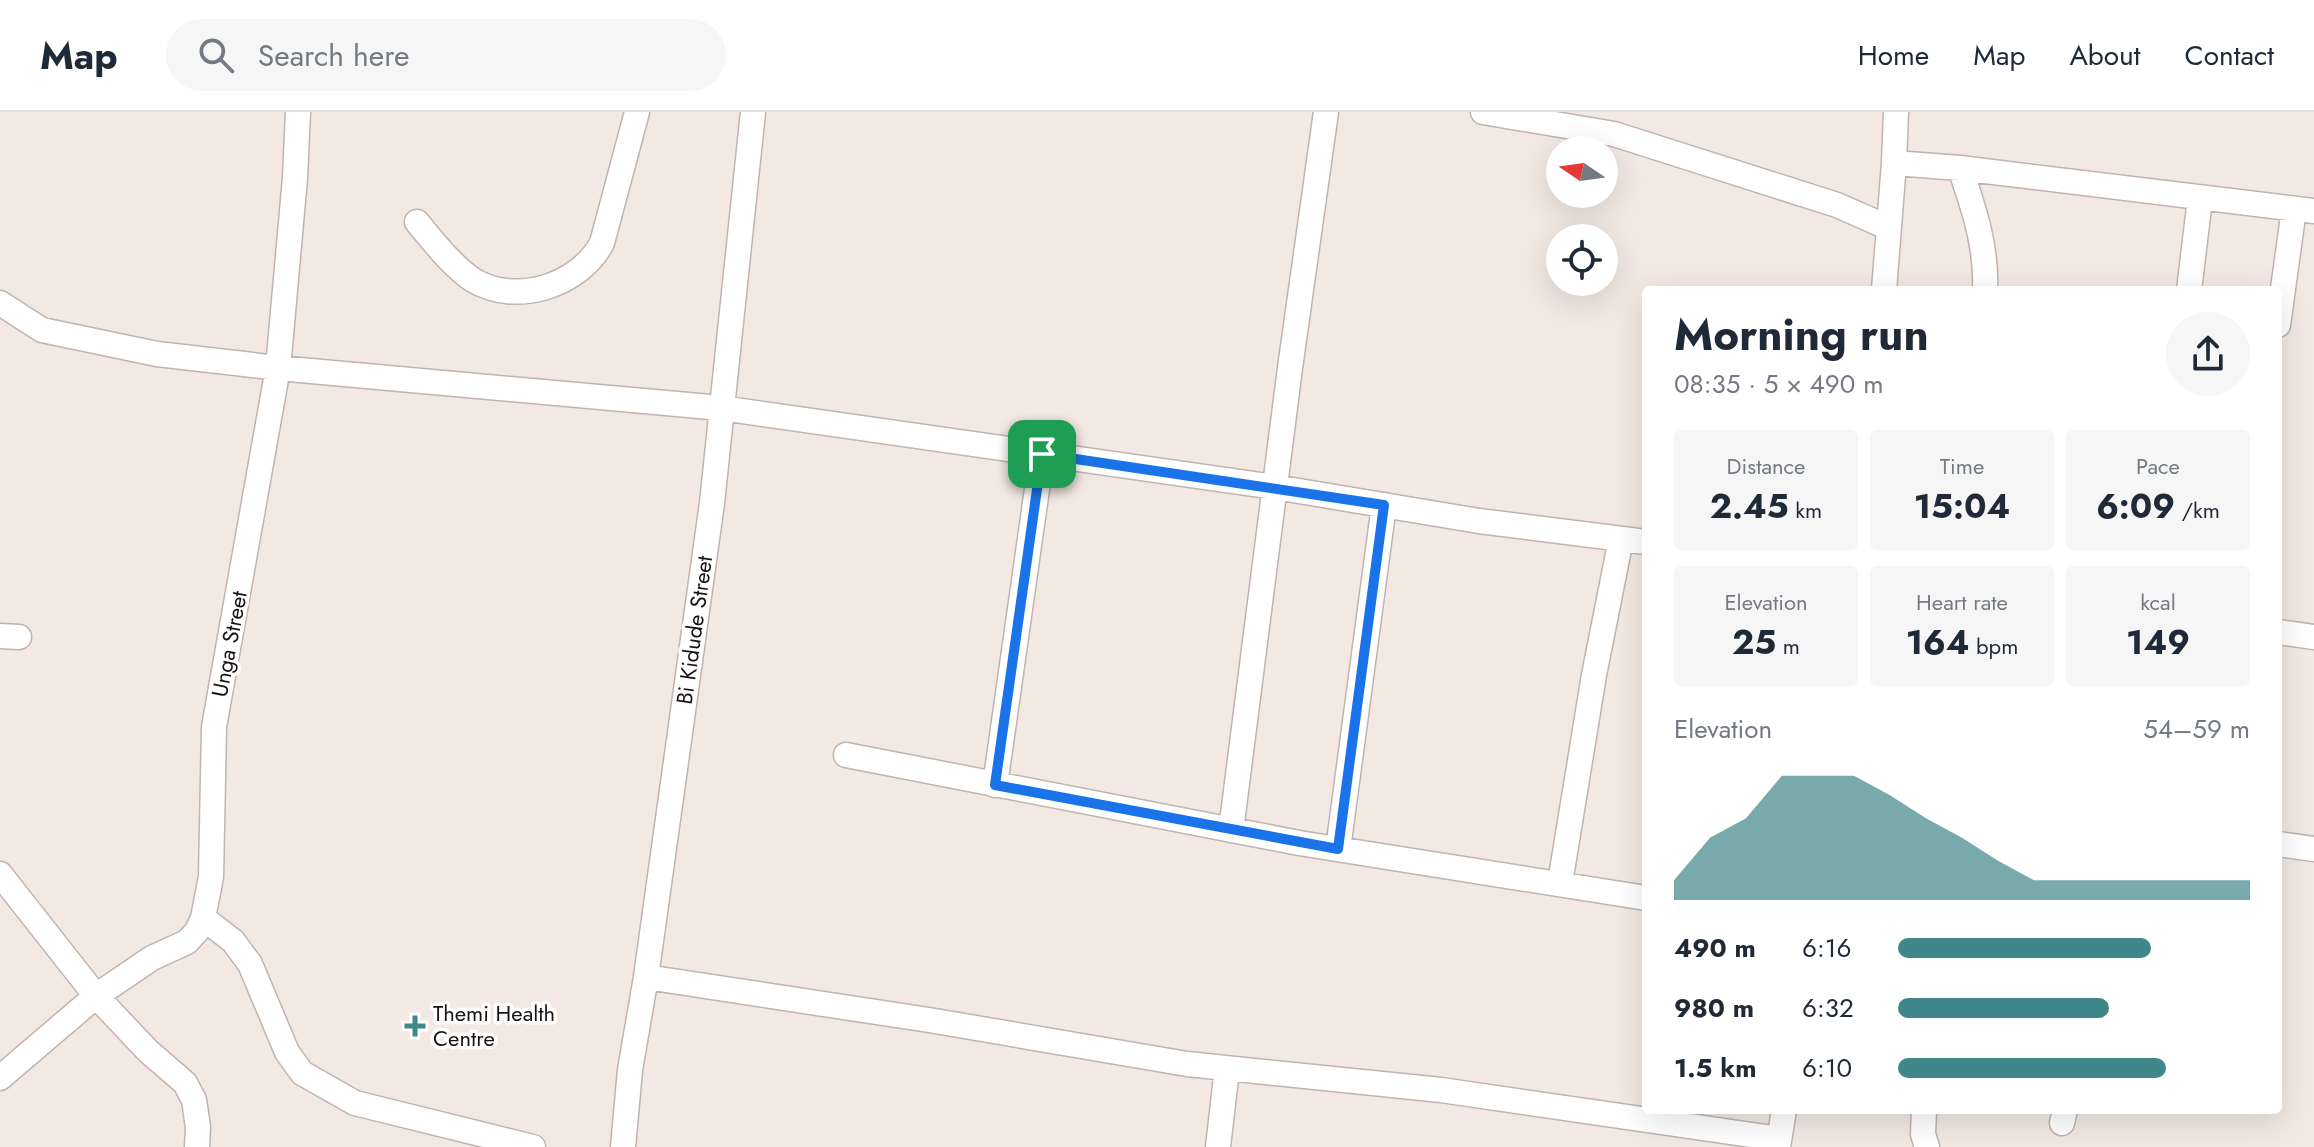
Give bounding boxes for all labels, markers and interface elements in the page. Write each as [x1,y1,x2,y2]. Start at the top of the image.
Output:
search box [166,19,726,91]
text: Map [40,28,118,83]
icon: search [194,33,238,77]
text: Search here [258,34,410,77]
text: Home [1858,35,1929,76]
text: Map [1973,35,2025,76]
text: About [2069,35,2141,76]
text: Contact [2185,35,2274,76]
north arrow [1546,136,1618,208]
map controls [1546,136,1618,296]
button: locate [1546,224,1618,296]
text: Morning run [1674,303,1929,367]
button: share [2166,312,2250,396]
text: 08:35 · 5 × 490 m [1674,365,1883,403]
pin [1008,420,1076,488]
icon: arrive [1020,432,1064,476]
text: Distance [1727,450,1805,482]
text: Time [1940,450,1984,482]
text: Pace [2136,450,2180,482]
text: 2.45 [1710,482,1789,531]
text: 15:04 [1914,482,2010,531]
text: 6:09 [2096,482,2175,531]
text: km [1789,494,1822,526]
text: /km [2175,494,2220,526]
street label: Bi Kidude Street [668,553,720,706]
text: Elevation [1725,586,1807,618]
text: Heart rate [1916,586,2008,618]
text: kcal [2140,586,2176,618]
street label: Unga Street [203,587,255,700]
text: 25 [1732,618,1776,667]
text: 164 [1906,618,1969,667]
text: 149 [2126,618,2190,667]
text: m [1776,630,1800,662]
text: bpm [1969,630,2018,662]
text: Elevation [1674,710,1772,748]
text: 54–59 m [2143,710,2250,748]
text: 490 m [1674,929,1756,967]
text: 6:16 [1802,929,1851,967]
text: 980 m [1674,989,1754,1027]
text: 6:32 [1802,989,1854,1027]
place label: Themi Health Centre [433,997,555,1054]
marker: Themi Health Centre [404,1015,426,1037]
text: 1.5 km [1674,1049,1757,1087]
text: 6:10 [1802,1049,1852,1087]

